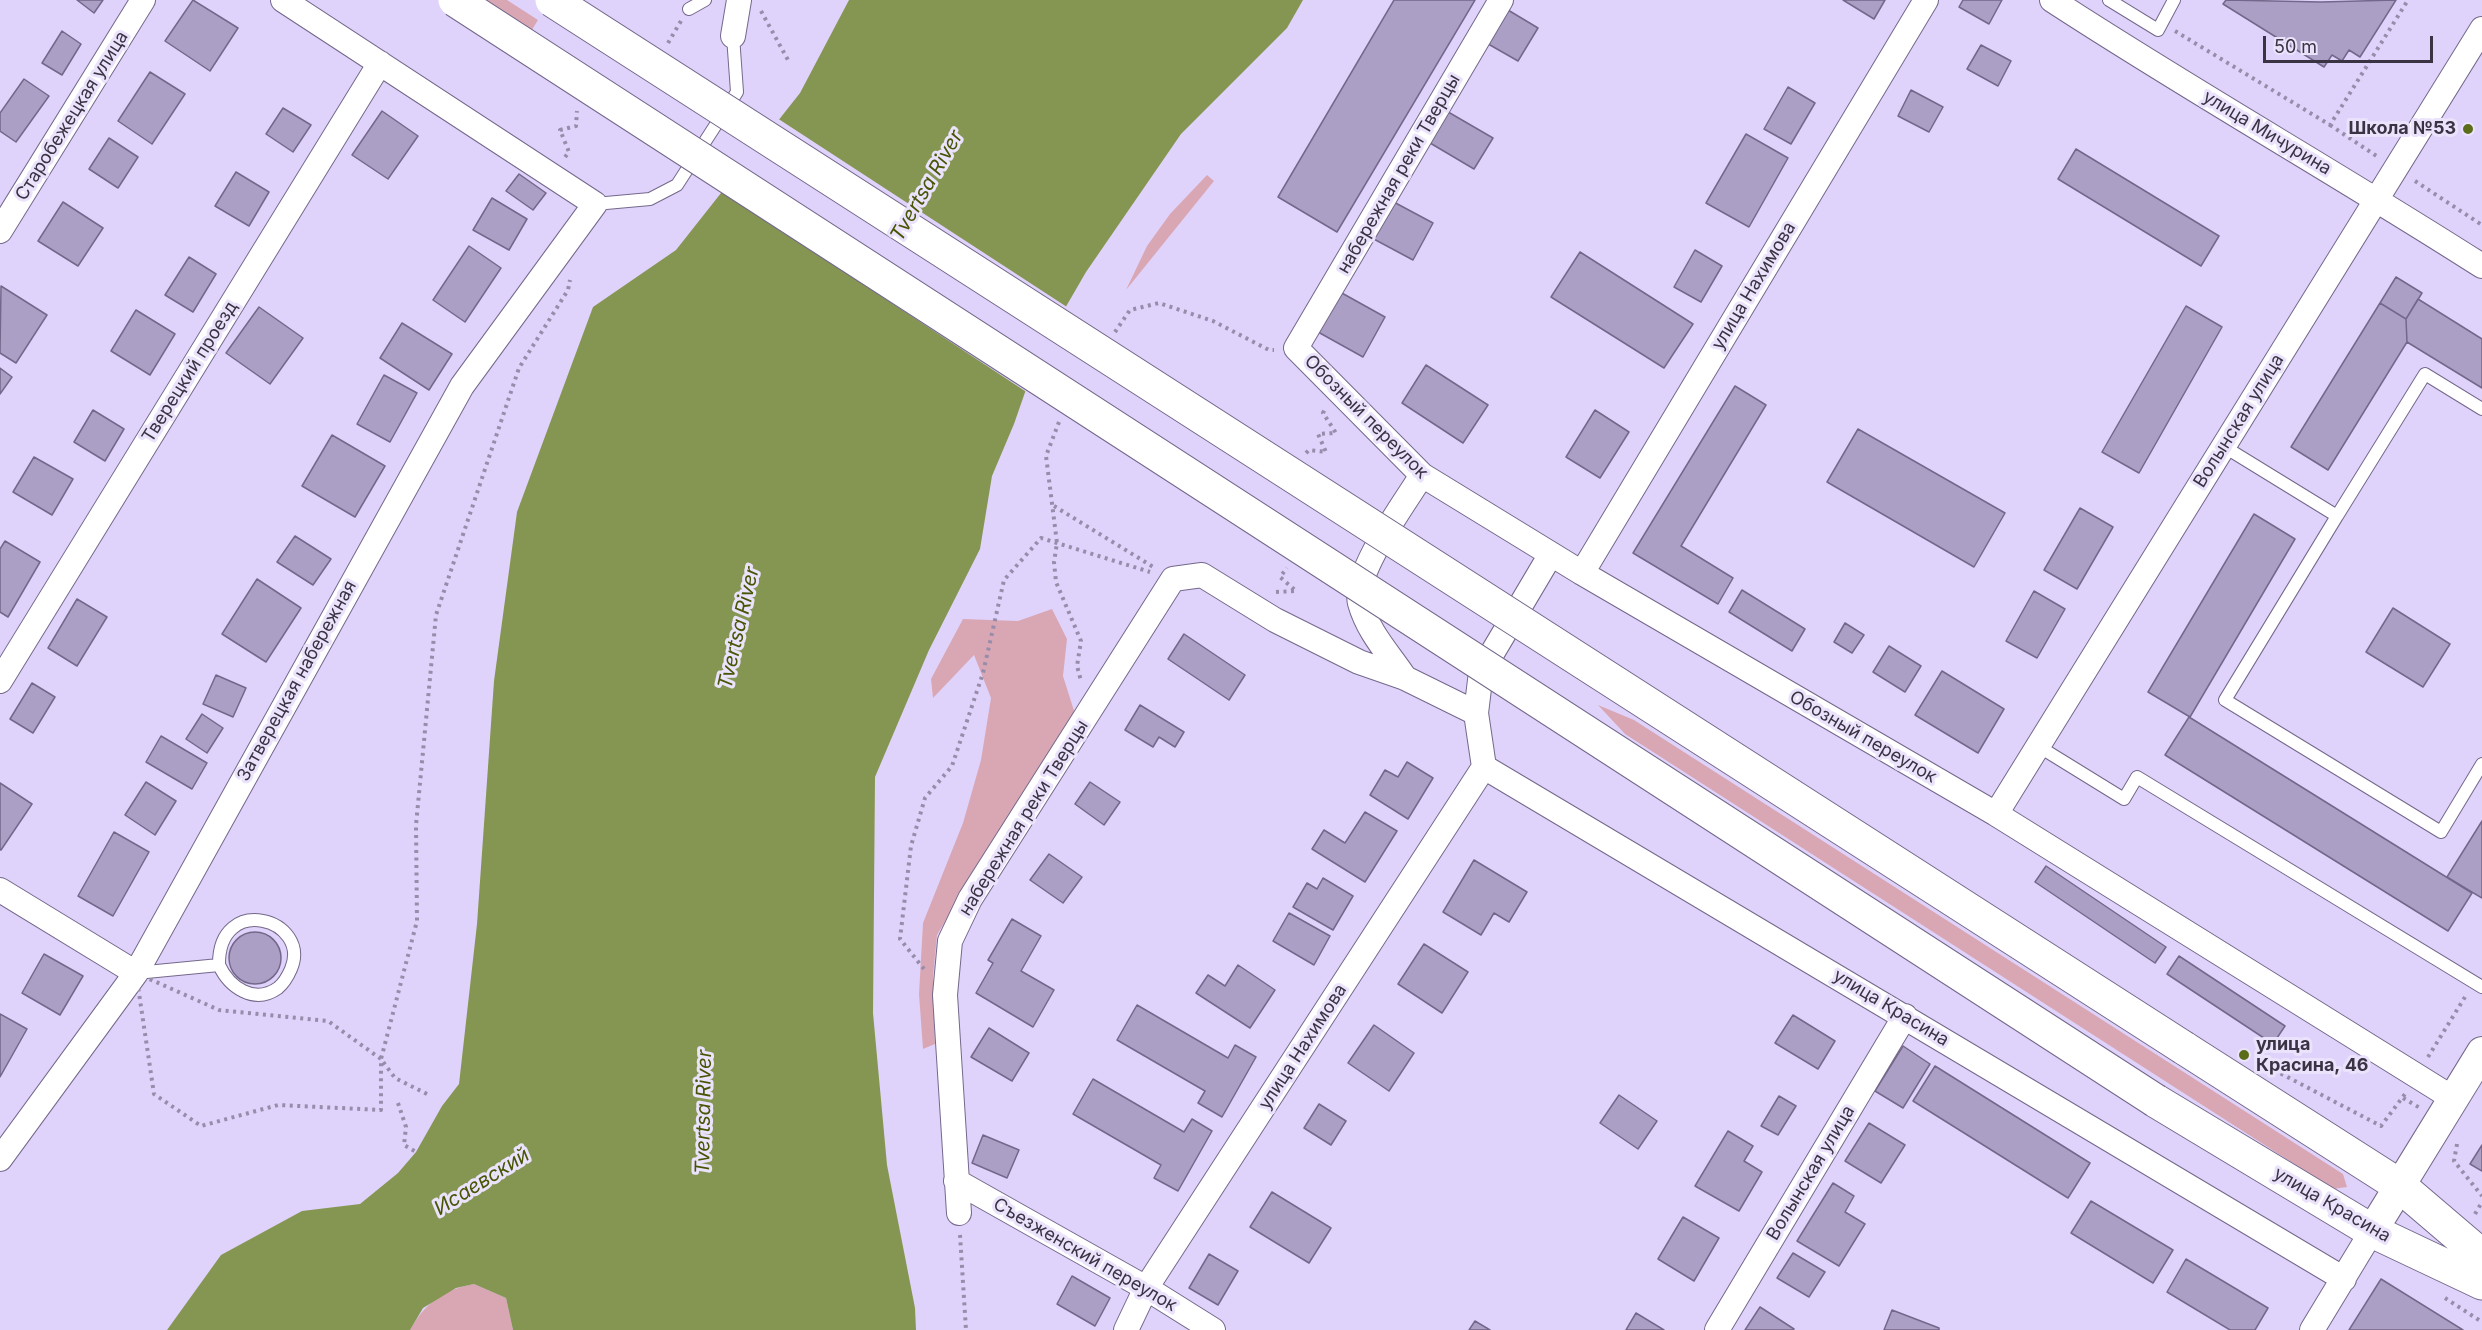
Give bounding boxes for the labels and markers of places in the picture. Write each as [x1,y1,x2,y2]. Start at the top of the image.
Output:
place label: Школа №53 [2349,118,2456,140]
marker: Школа №53 [2461,122,2475,136]
place label: улица Красина, 46 [2256,1034,2369,1076]
marker: улица Красина, 46 [2237,1048,2251,1062]

